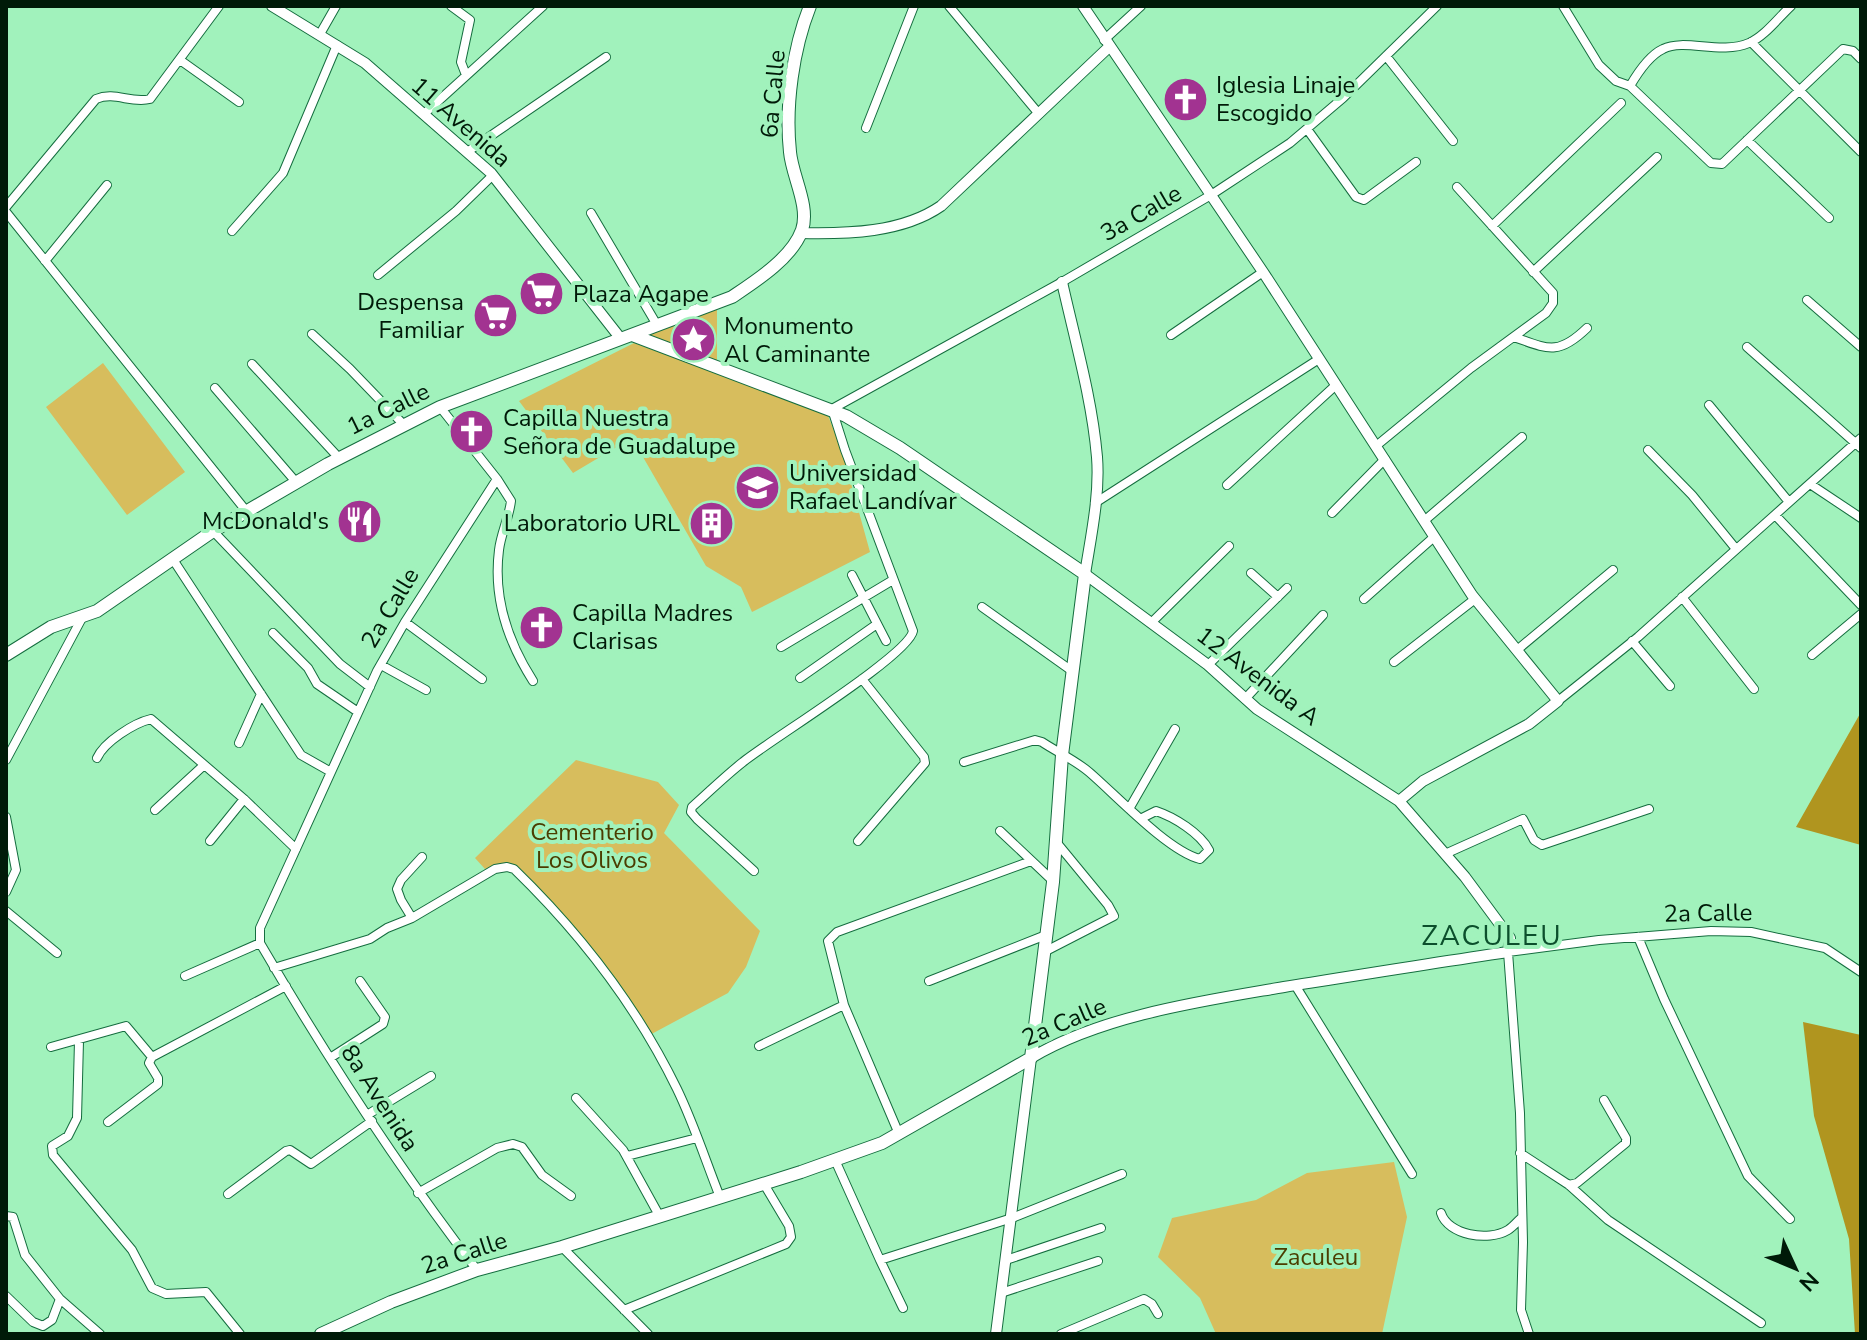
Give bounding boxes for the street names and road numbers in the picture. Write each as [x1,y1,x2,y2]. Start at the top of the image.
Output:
street label: 6a Calle [753,48,793,140]
street label: 11 Avenida [404,70,518,174]
street label: 3a Calle [1095,177,1187,249]
street label: 1a Calle [341,375,435,443]
street label: 2a Calle [353,562,427,654]
street label: 12 Avenida A [1190,619,1326,733]
street label: 2a Calle [1663,896,1753,930]
street label: 2a Calle [1017,990,1111,1054]
street label: 8a Avenida [334,1039,426,1157]
street label: 2a Calle [417,1224,511,1282]

